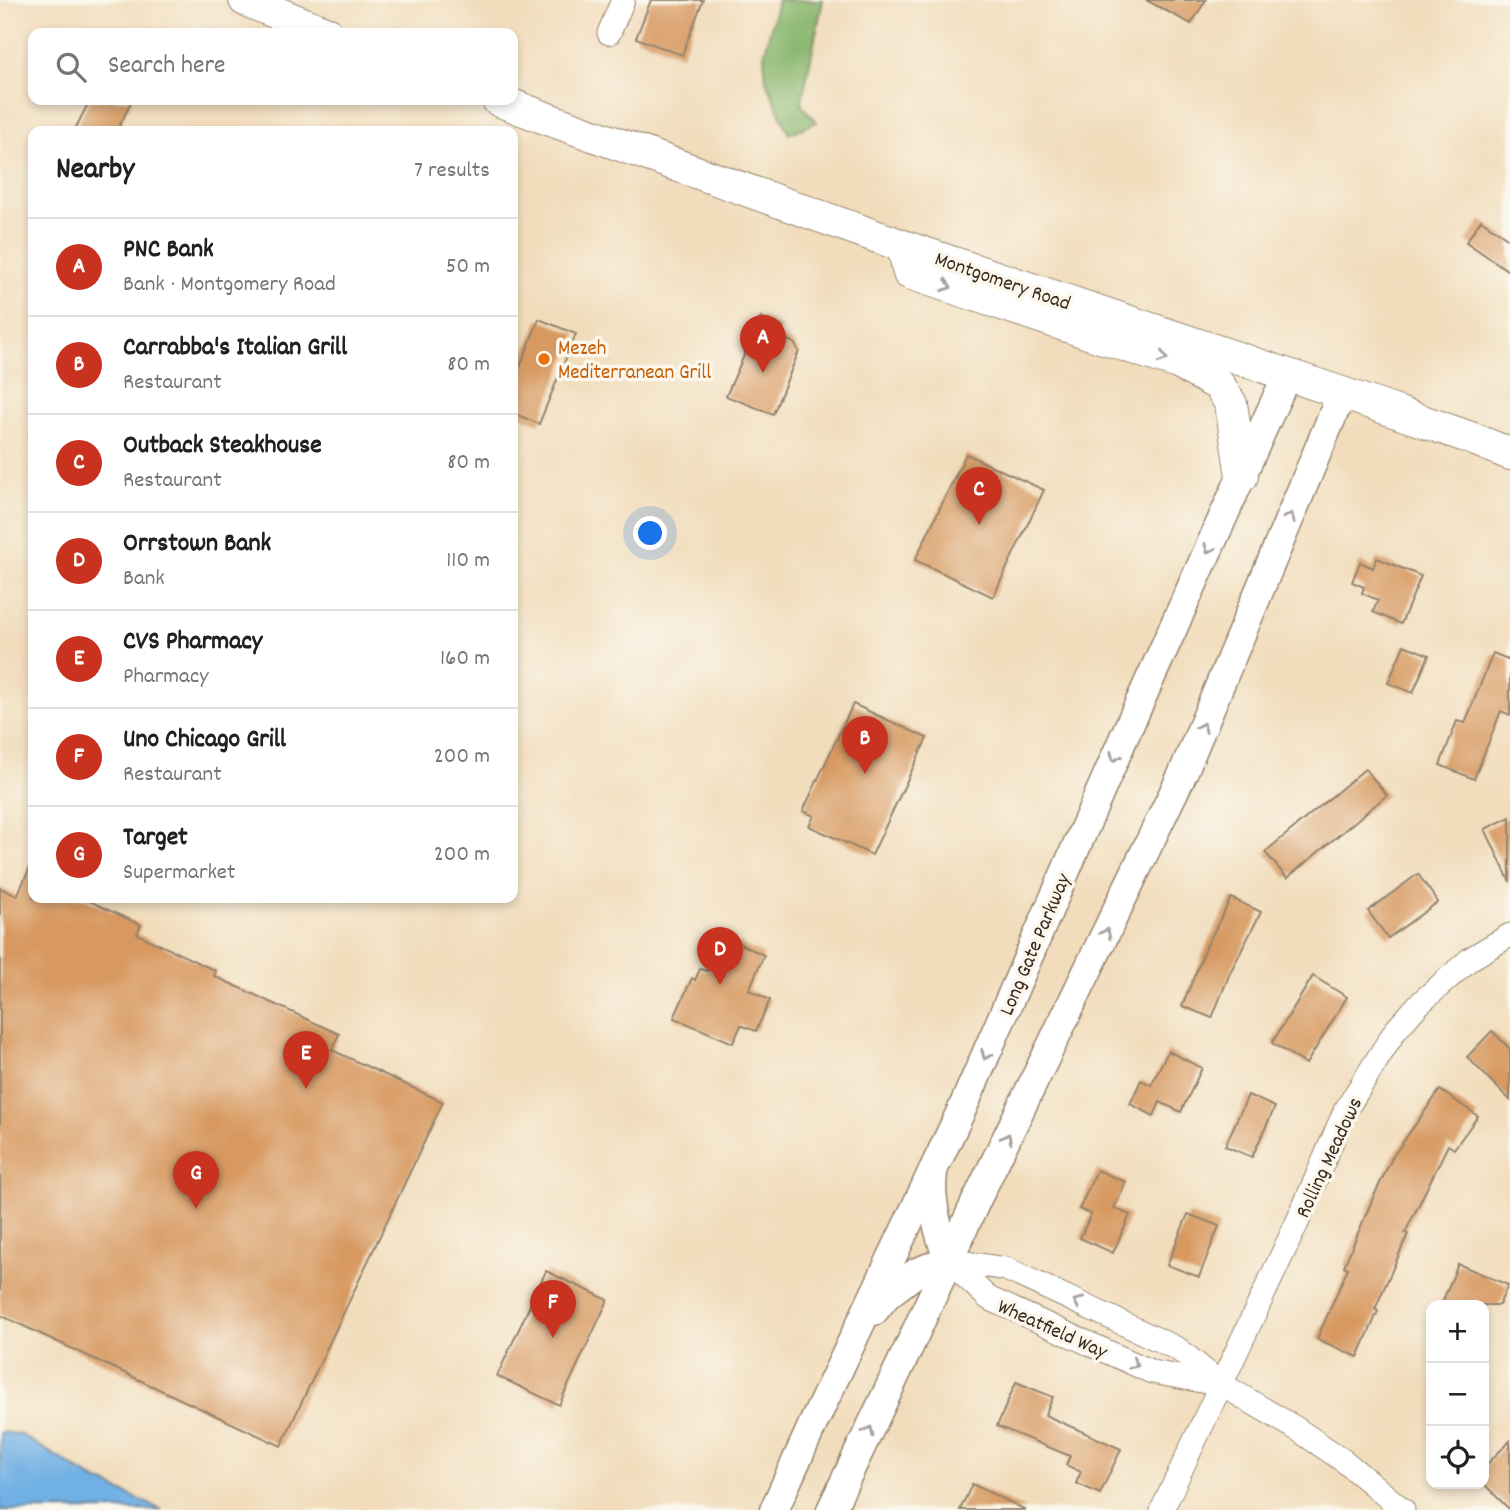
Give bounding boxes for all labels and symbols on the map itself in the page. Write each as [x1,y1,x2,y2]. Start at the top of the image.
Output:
street label: Montgomery Road [930,246,1074,320]
one-way arrow [940,278,953,292]
pin: A [740,315,786,373]
place label: Mezeh Mediterranean Grill [558,335,711,389]
one-way arrow [1156,350,1169,364]
marker: Mezeh Mediterranean Grill [536,351,552,367]
pin: C [956,467,1002,525]
one-way arrow [1282,512,1296,525]
your location [633,516,667,550]
one-way arrow [1203,542,1217,554]
pin: B [842,716,888,774]
one-way arrow [1194,722,1208,734]
one-way arrow [1109,749,1123,762]
street label: Long Gate Parkway [993,869,1080,1021]
pin: D [697,927,743,985]
one-way arrow [1097,928,1111,940]
pin: E [283,1031,329,1089]
one-way arrow [980,1048,994,1060]
street label: Rolling Meadows [1290,1093,1372,1224]
one-way arrow [998,1133,1012,1145]
pin: G [173,1151,219,1209]
pin: F [530,1280,576,1338]
street label: Wheatfield Way [992,1293,1112,1369]
one-way arrow [1073,1297,1085,1311]
one-way arrow [1127,1356,1139,1370]
one-way arrow [860,1426,874,1438]

